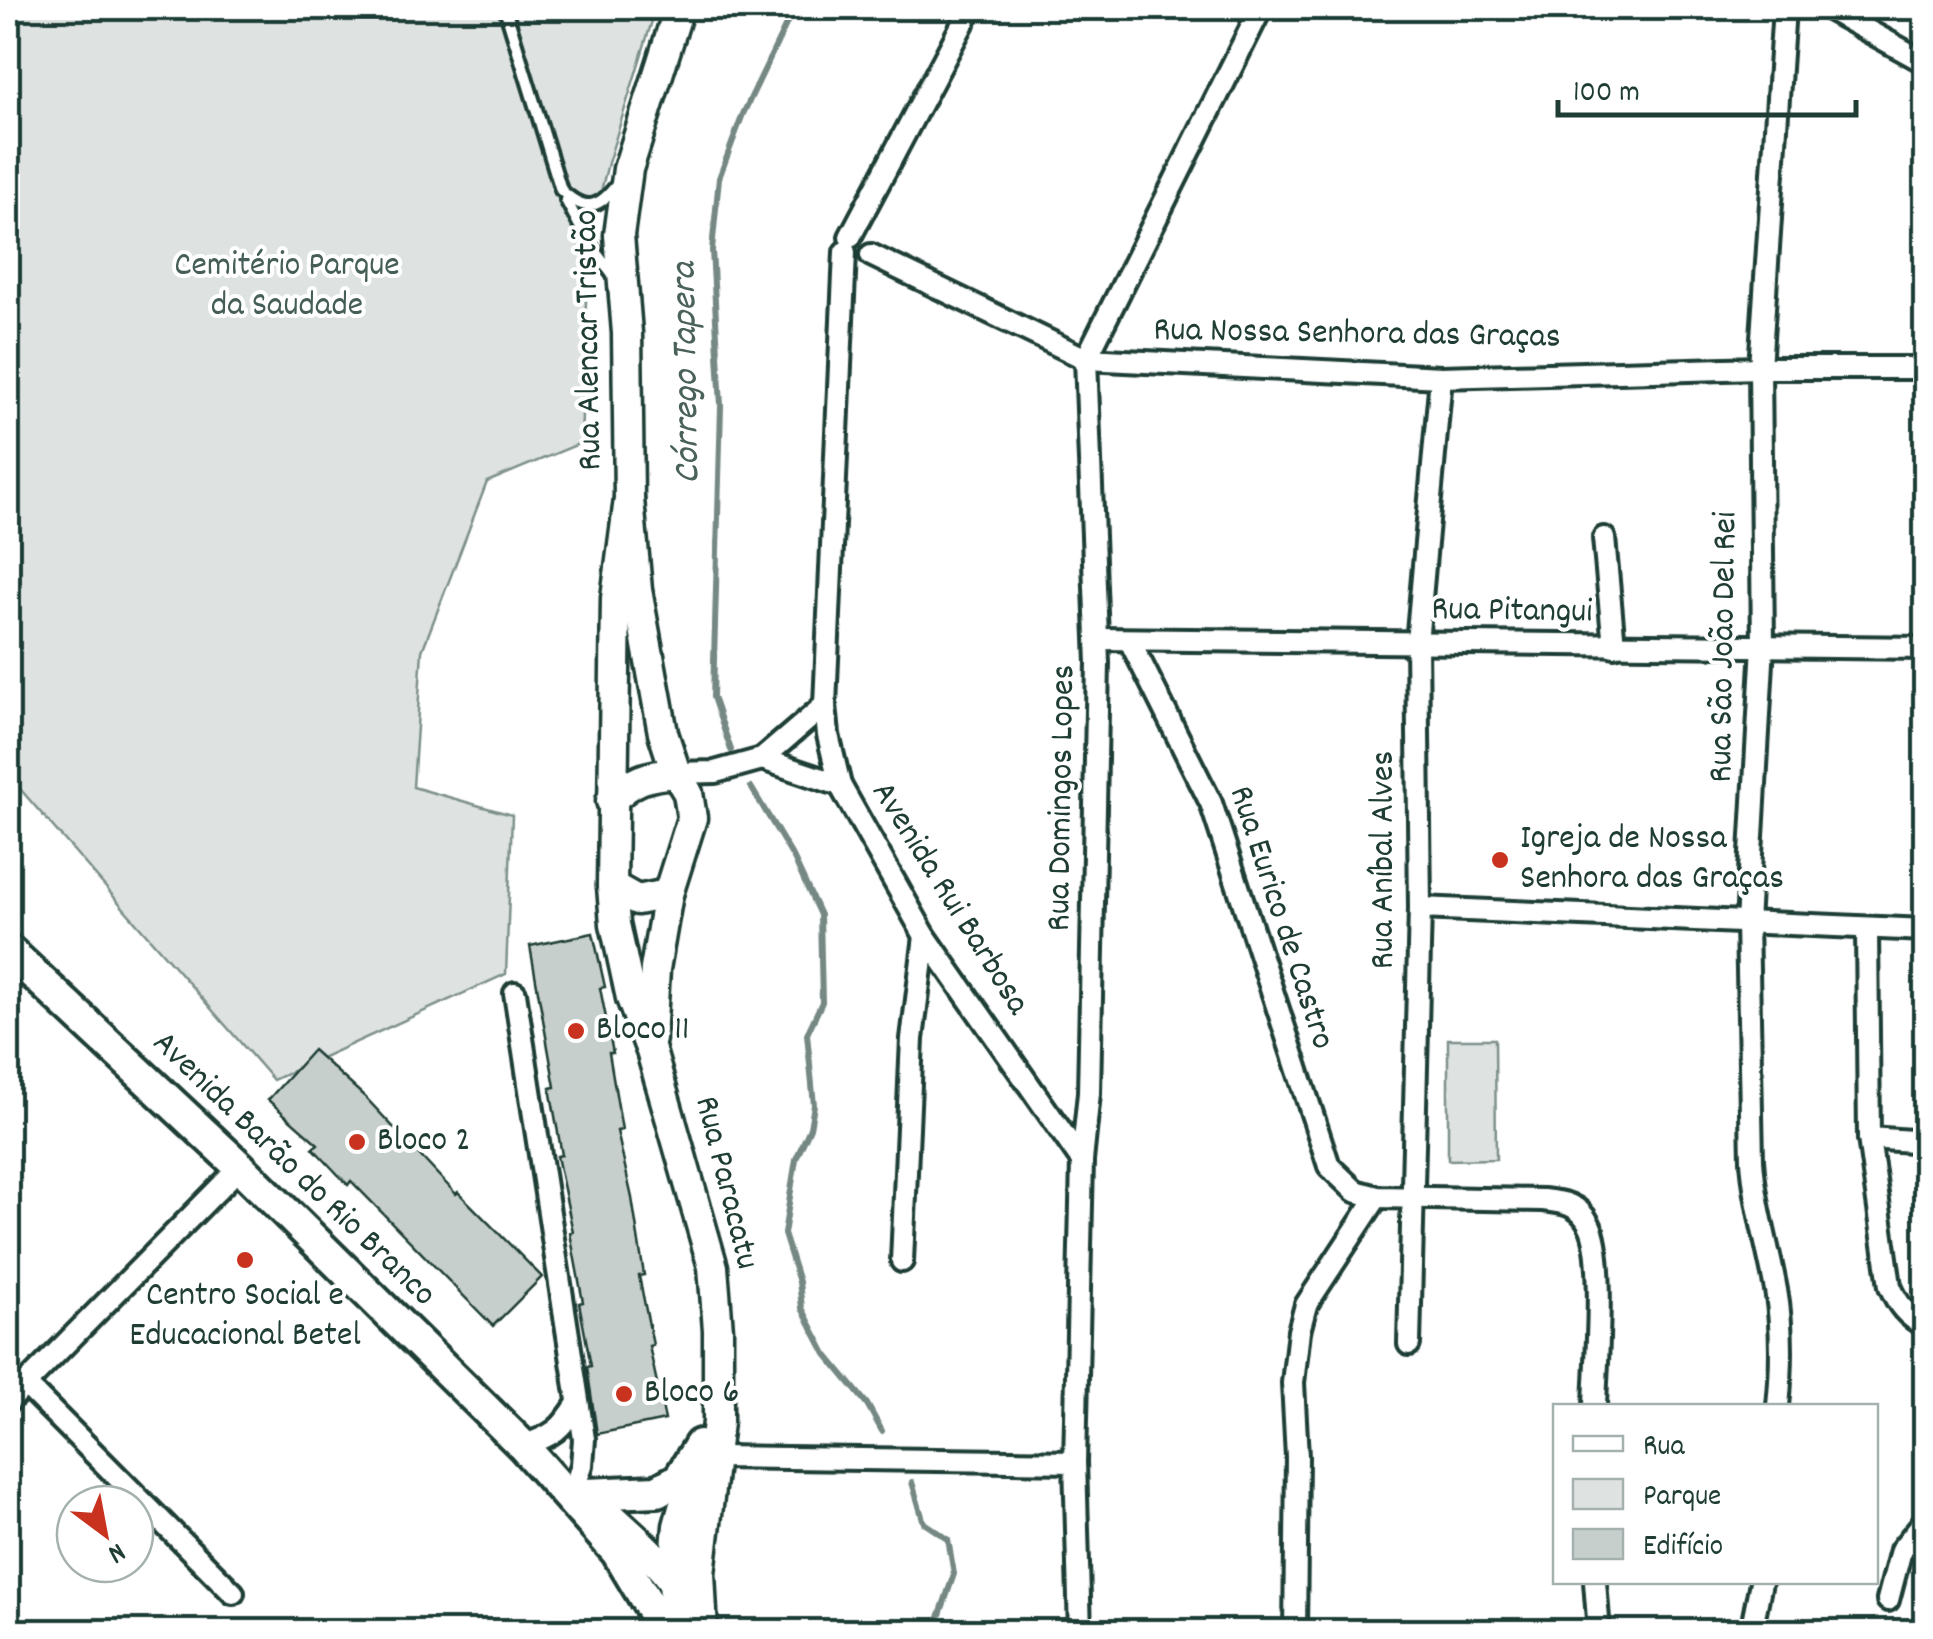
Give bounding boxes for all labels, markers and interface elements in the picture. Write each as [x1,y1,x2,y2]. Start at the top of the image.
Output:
scale bar [1558,55,1856,117]
text: 100 m [1573,73,1640,116]
street label: Rua Alencar Tristão [563,209,617,471]
park label: Cemitério Parque da Saudade [174,242,400,332]
water label: Córrego Tapera [659,259,717,484]
street label: Rua Nossa Senhora das Graças [1153,306,1561,364]
street label: Rua São João Del Rei [1698,511,1752,783]
street label: Rua Pitangui [1431,586,1593,638]
street label: Rua Domingos Lopes [1036,664,1090,932]
street label: Rua Aníbal Alves [1360,751,1410,969]
street label: Avenida Rui Barbosa [857,773,1041,1026]
street label: Rua Eurico de Castro [1214,780,1346,1056]
place label: Igreja de Nossa Senhora das Graças [1520,815,1784,905]
marker: Igreja de Nossa Senhora das Graças [1489,849,1511,871]
place label: Bloco 11 [596,1006,690,1056]
marker: Bloco 11 [565,1020,587,1042]
street label: Avenida Barão do Rio Branco [140,1021,446,1319]
street label: Rua Paracatu [679,1091,771,1275]
place label: Bloco 2 [377,1117,470,1167]
marker: Bloco 2 [346,1131,368,1153]
marker: Centro Social e Educacional Betel [234,1249,256,1271]
place label: Centro Social e Educacional Betel [129,1272,361,1362]
place label: Bloco 6 [644,1369,739,1419]
marker: Bloco 6 [613,1383,635,1405]
legend [1553,1404,1878,1584]
text: Rua [1643,1427,1686,1470]
text: Parque [1643,1477,1721,1520]
north arrow [55,1484,155,1584]
text: Edifício [1643,1527,1723,1570]
text: N [99,1530,132,1572]

